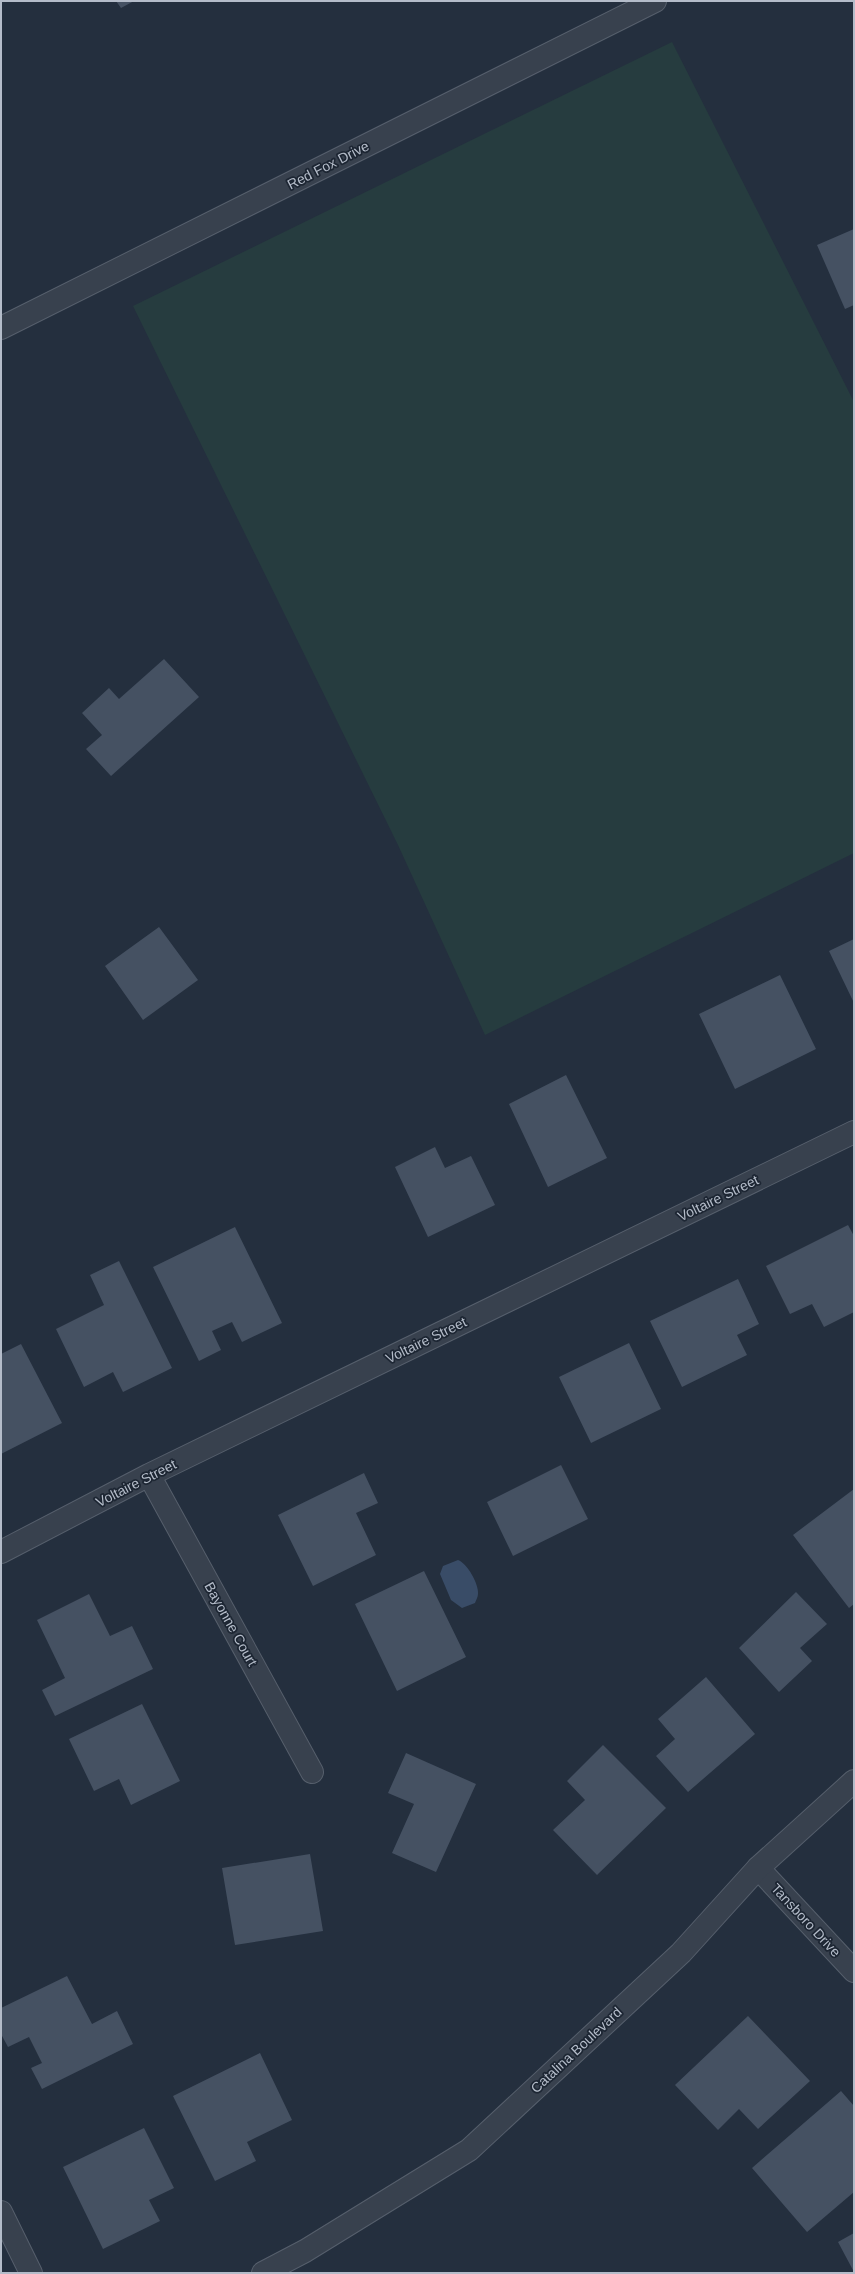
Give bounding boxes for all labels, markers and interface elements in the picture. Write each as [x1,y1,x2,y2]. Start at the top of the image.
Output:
street label: Red Fox Drive [285,137,372,192]
street label: Voltaire Street [675,1171,761,1224]
street label: Voltaire Street [383,1313,469,1366]
street label: Voltaire Street [93,1456,179,1510]
street label: Bayonne Court [201,1579,261,1669]
street label: Tansboro Drive [768,1880,844,1960]
street label: Catalina Boulevard [527,2004,625,2096]

